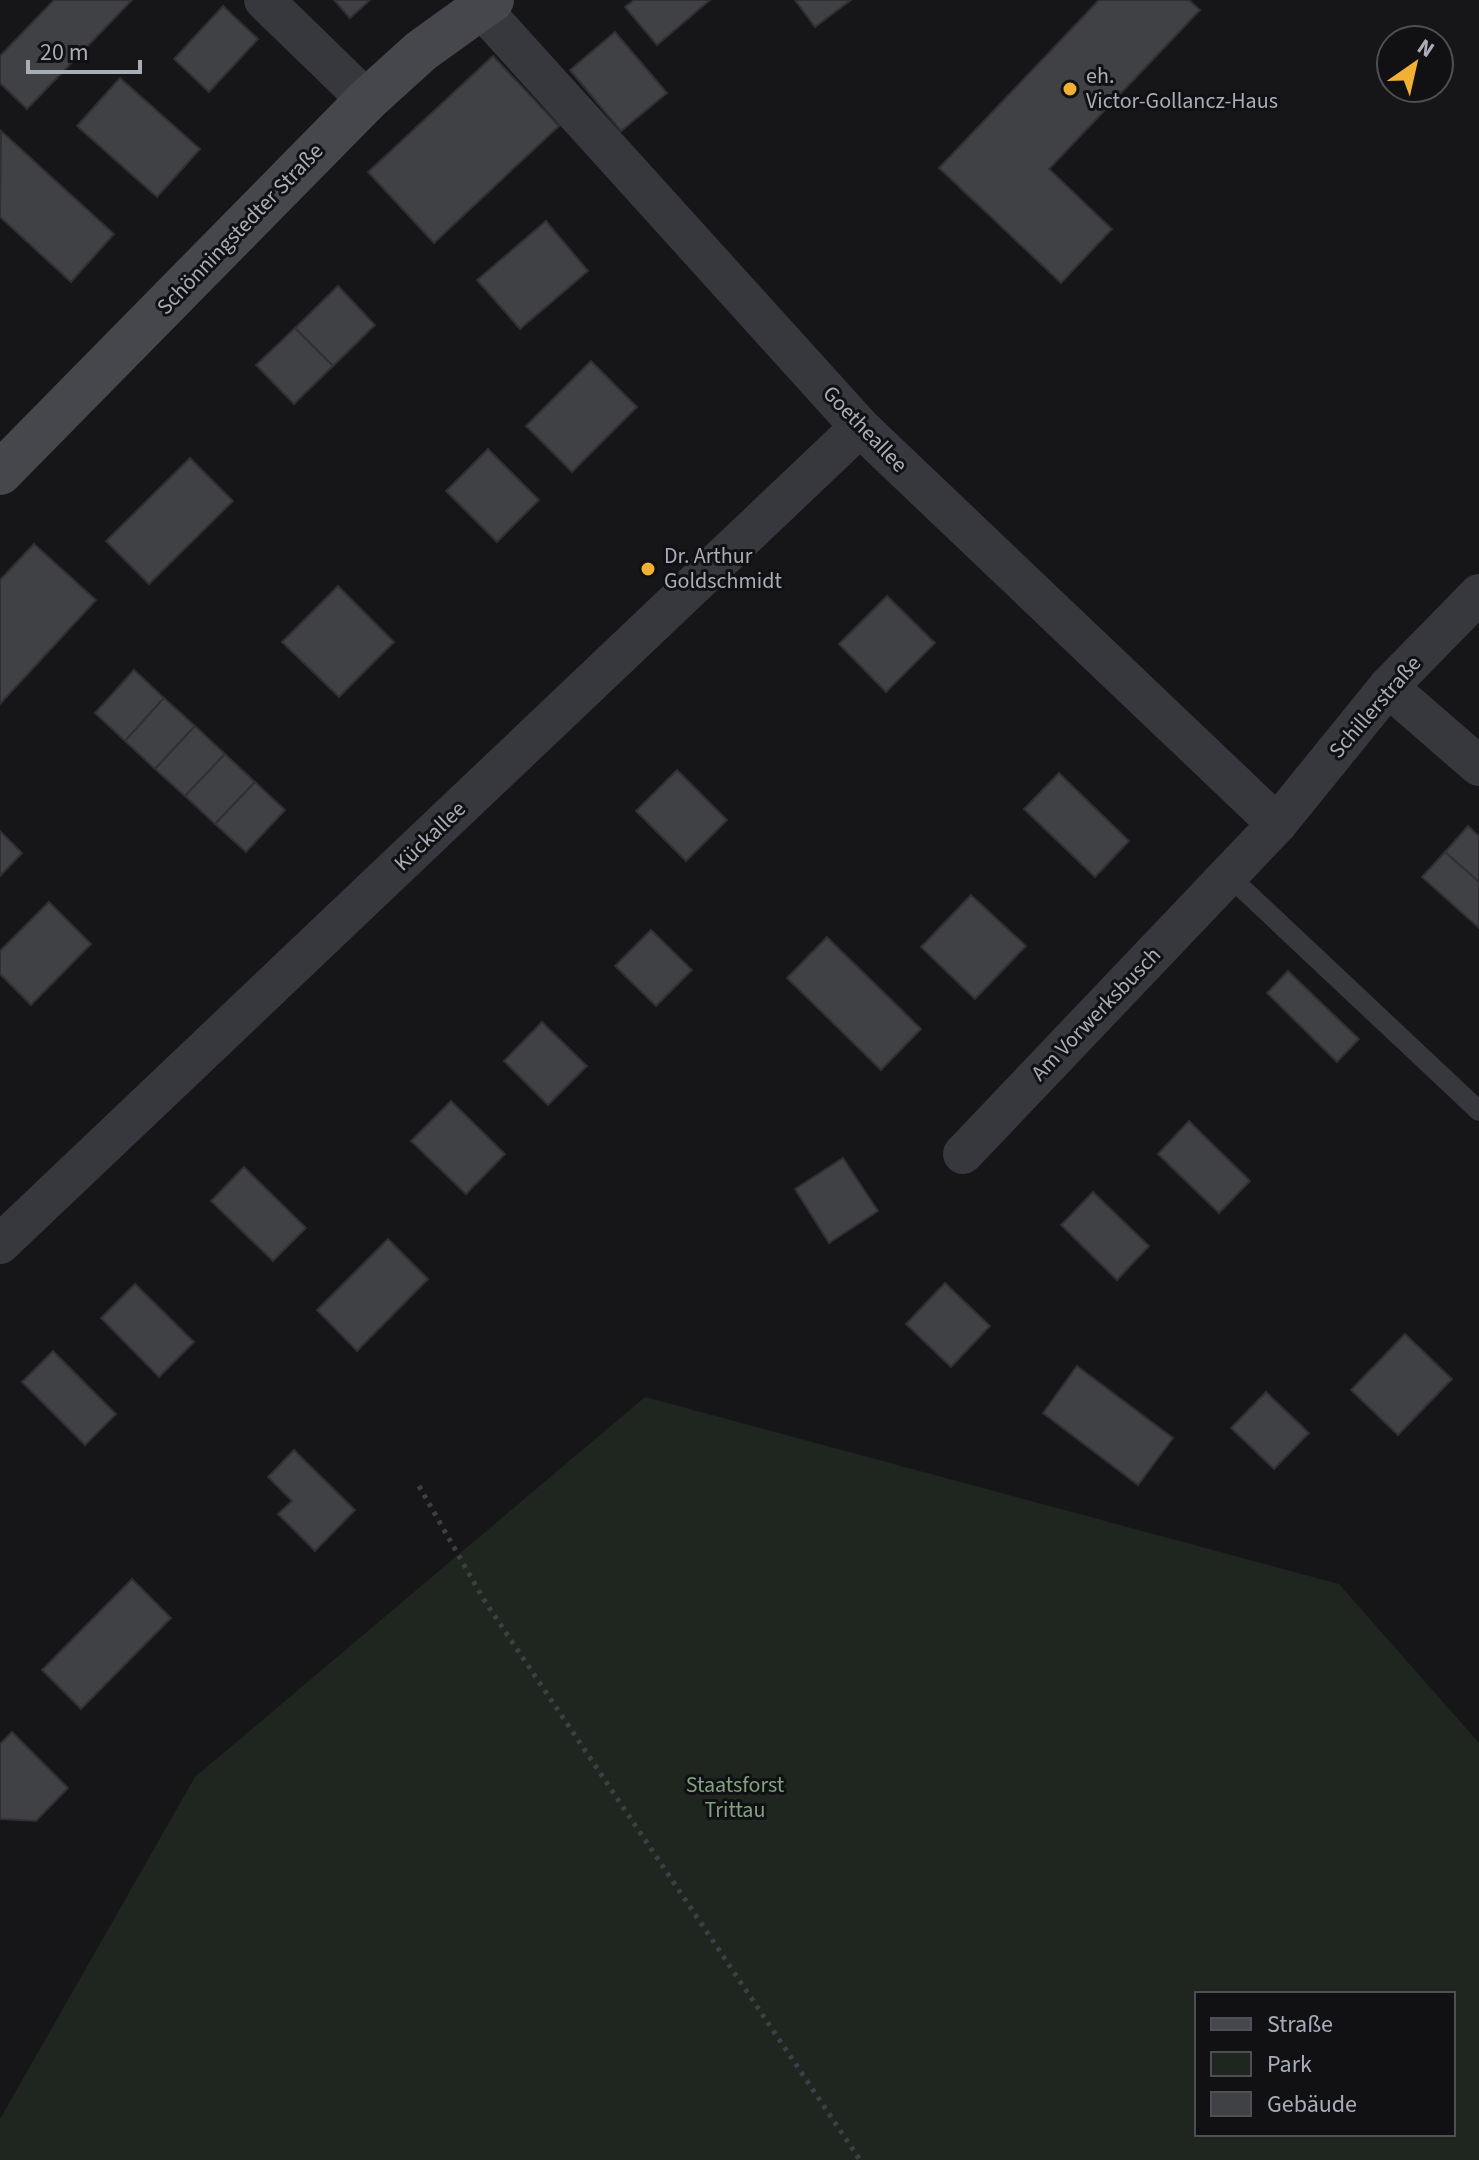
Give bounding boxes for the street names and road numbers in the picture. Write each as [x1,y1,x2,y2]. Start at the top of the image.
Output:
street label: Schönningstedter Straße [149,136,331,322]
street label: Goetheallee [815,378,915,480]
street label: Schillerstraße [1321,649,1429,765]
street label: Kückallee [387,793,473,879]
street label: Am Vorwerksbusch [1024,940,1168,1088]

